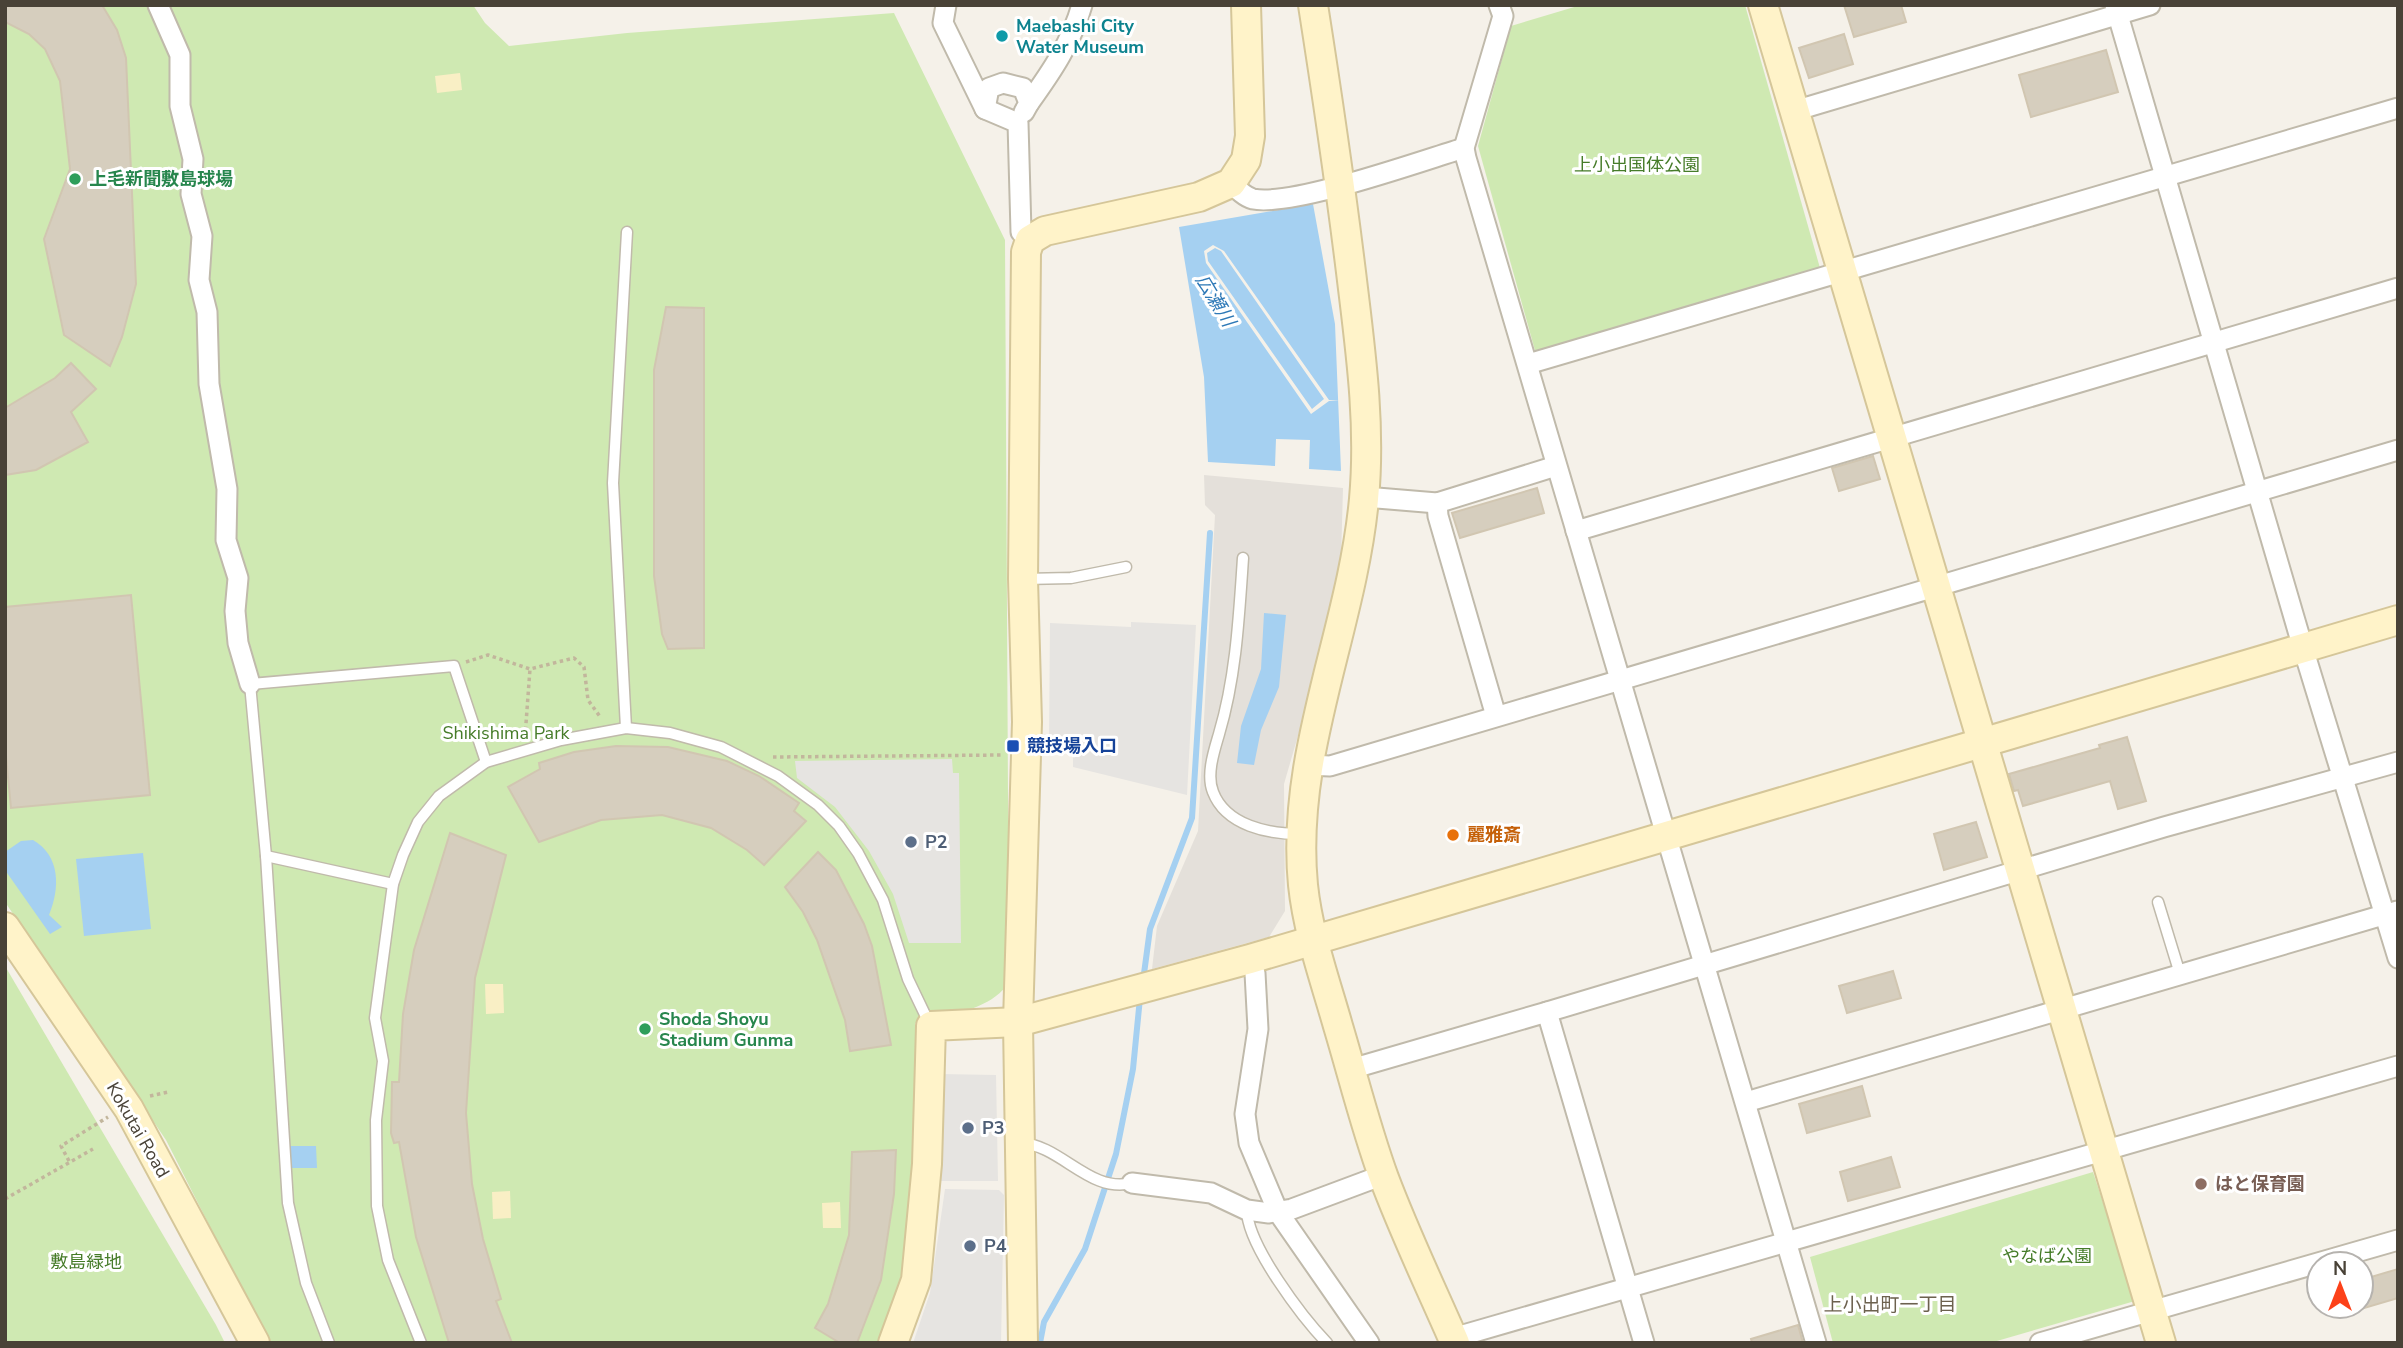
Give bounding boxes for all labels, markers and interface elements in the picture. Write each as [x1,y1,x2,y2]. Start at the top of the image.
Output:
place label: Maebashi City Water Museum [1016,14,1144,59]
marker: Maebashi City Water Museum [994,28,1010,44]
park label: 上小出国体公園 [1574,153,1700,177]
place label: 上毛新聞敷島球場 [89,167,233,191]
marker: 上毛新聞敷島球場 [67,171,83,187]
water label: 広瀬川 [1189,269,1242,333]
park label: Shikishima Park [442,721,571,745]
place label: 競技場入口 [1027,734,1117,758]
marker: 競技場入口 [1005,738,1021,754]
place label: 麗雅斎 [1467,823,1521,847]
marker: 麗雅斎 [1445,827,1461,843]
place label: P2 [925,830,948,854]
marker: P2 [903,834,919,850]
place label: Shoda Shoyu Stadium Gunma [659,1007,793,1052]
marker: Shoda Shoyu Stadium Gunma [637,1021,653,1037]
street label: Kokutai Road [101,1078,175,1182]
place label: P3 [982,1116,1005,1140]
marker: P3 [960,1120,976,1136]
place label: はと保育園 [2215,1172,2305,1196]
marker: はと保育園 [2193,1176,2209,1192]
place label: P4 [984,1234,1007,1258]
marker: P4 [962,1238,978,1254]
park label: やなば公園 [2002,1244,2092,1268]
park label: 敷島緑地 [50,1250,122,1274]
north arrow [2305,1250,2375,1320]
text: N [2333,1256,2347,1282]
district label: 上小出町一丁目 [1823,1292,1957,1318]

